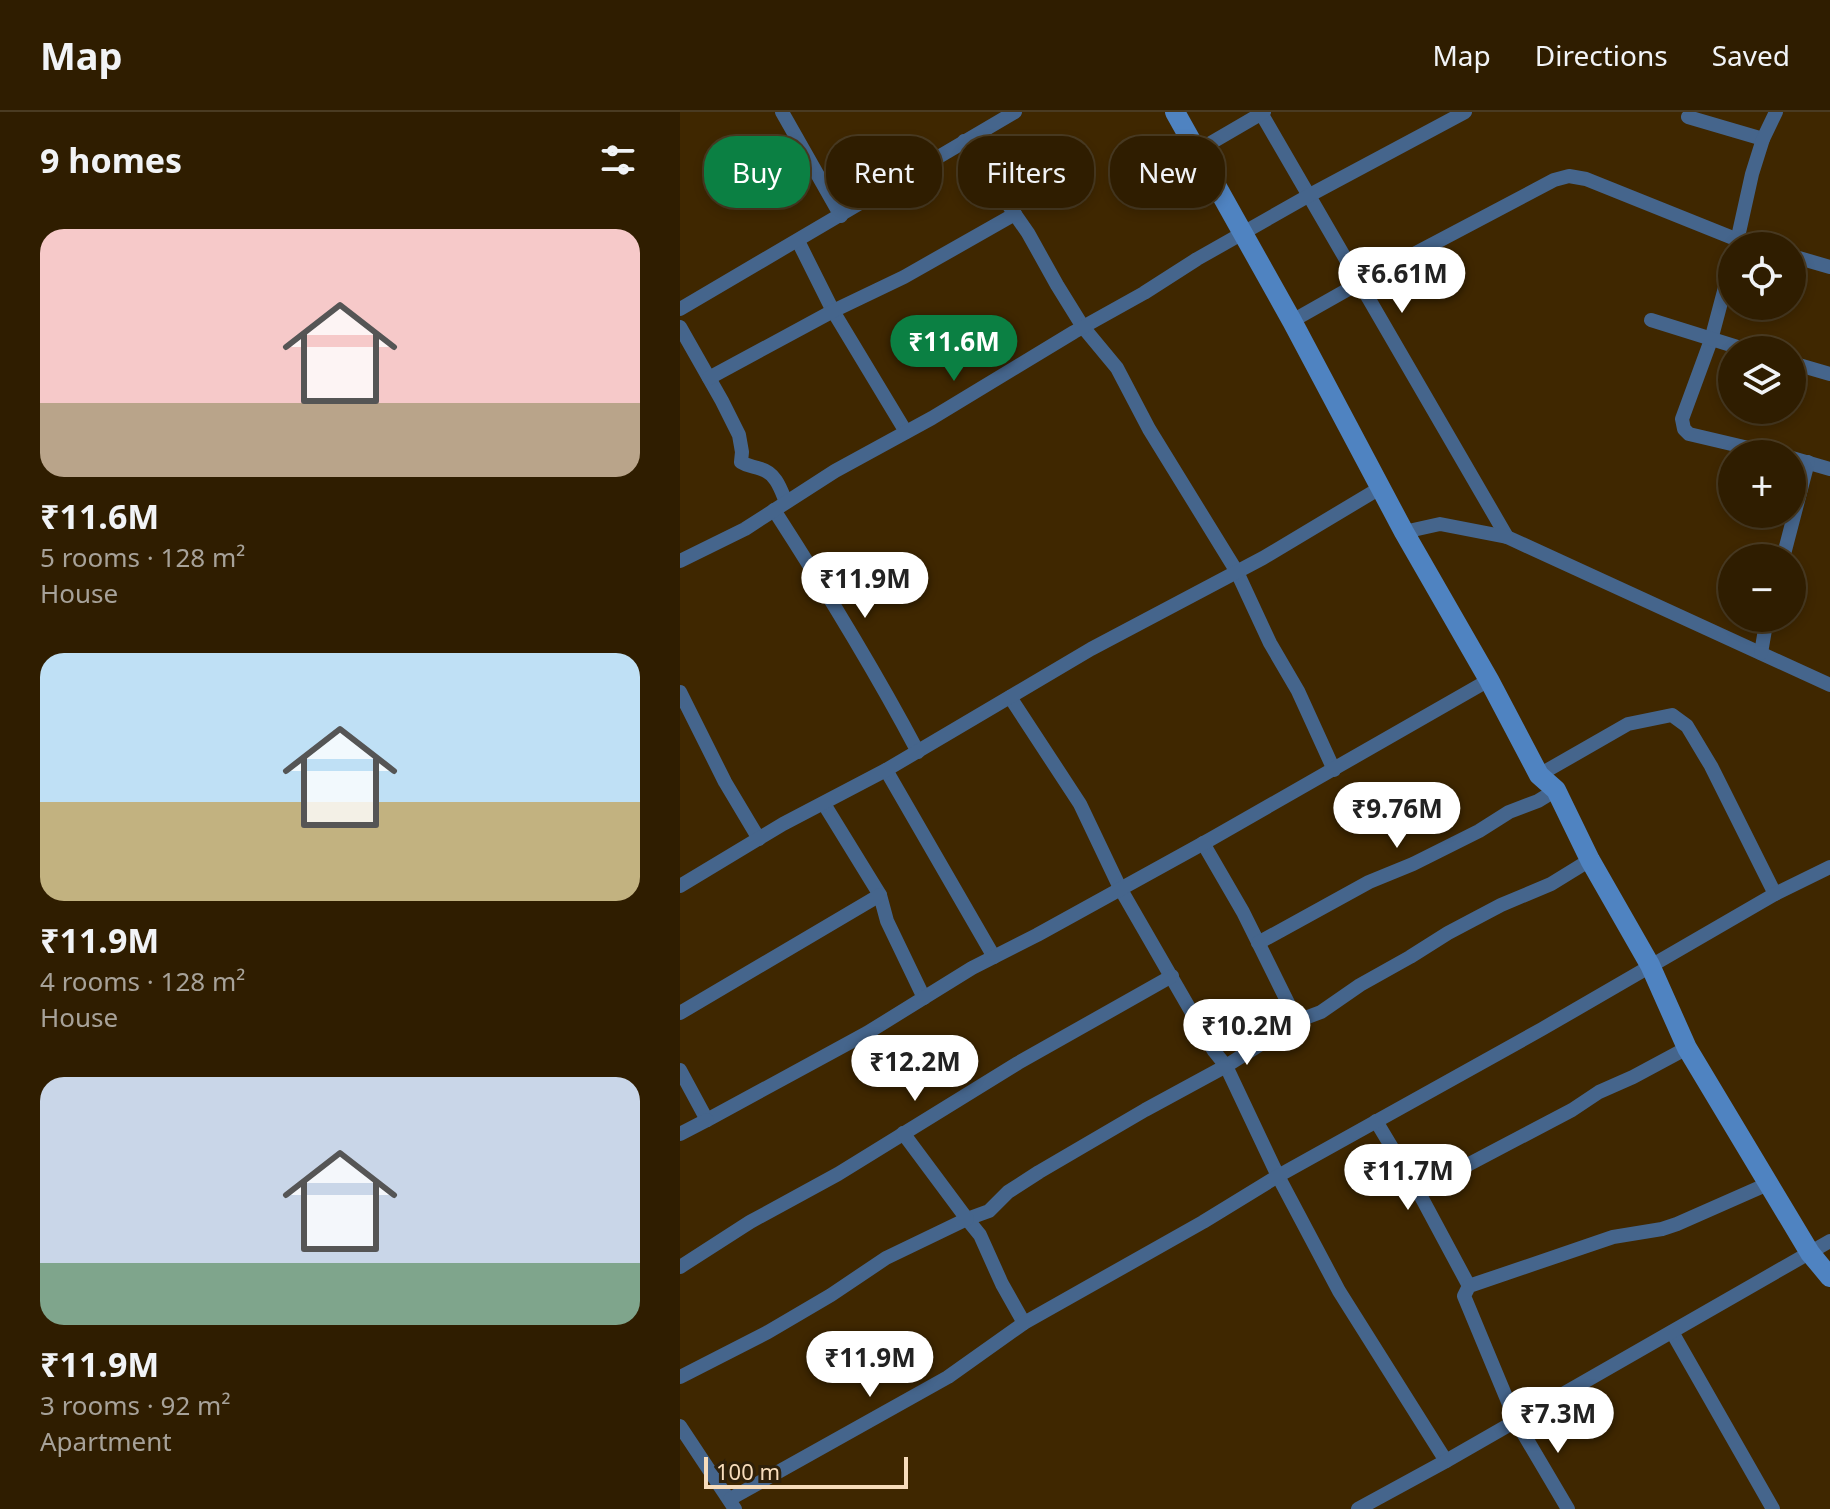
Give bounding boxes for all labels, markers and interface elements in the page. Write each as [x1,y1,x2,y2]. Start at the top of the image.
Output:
text: Map [40,29,123,81]
text: Map [1432,36,1491,74]
text: Directions [1535,36,1668,74]
text: Saved [1712,36,1790,74]
chip: Buy [704,136,810,208]
chip: Rent [826,136,942,208]
chip: Filters [958,136,1094,208]
chip: New [1110,136,1225,208]
text: 9 homes [40,137,182,183]
icon: filters [596,138,640,182]
map controls [1718,232,1806,632]
button: locate [1718,232,1806,320]
pin: ₹6.61M [1337,247,1467,315]
text: ₹6.61M [1356,255,1448,291]
icon: home [268,281,412,425]
pin: ₹11.6M [889,315,1019,383]
text: ₹11.6M [908,323,1000,359]
button: layers [1718,336,1806,424]
button: + [1718,440,1806,528]
text: ₹11.6M [40,493,159,539]
text: 5 rooms · 128 m² [40,539,245,575]
button: − [1718,544,1806,632]
pin: ₹11.9M [800,552,930,620]
text: ₹11.9M [819,560,911,596]
text: House [40,575,118,611]
icon: home [268,705,412,849]
pin: ₹9.76M [1332,782,1462,850]
text: ₹9.76M [1351,790,1443,826]
text: ₹11.9M [40,917,159,963]
text: 4 rooms · 128 m² [40,963,245,999]
text: House [40,999,118,1035]
pin: ₹10.2M [1182,999,1312,1067]
text: ₹10.2M [1201,1007,1293,1043]
pin: ₹12.2M [850,1035,980,1103]
text: ₹12.2M [869,1043,961,1079]
icon: home [268,1129,412,1273]
pin: ₹11.7M [1343,1144,1473,1212]
text: ₹11.7M [1362,1152,1454,1188]
pin: ₹11.9M [805,1331,935,1399]
text: ₹11.9M [824,1339,916,1375]
text: ₹11.9M [40,1341,159,1387]
text: 3 rooms · 92 m² [40,1387,230,1423]
pin: ₹7.3M [1502,1387,1614,1455]
text: ₹7.3M [1520,1395,1596,1431]
text: Apartment [40,1423,172,1459]
scale bar [704,1453,908,1489]
text: 100 m [716,1456,780,1486]

